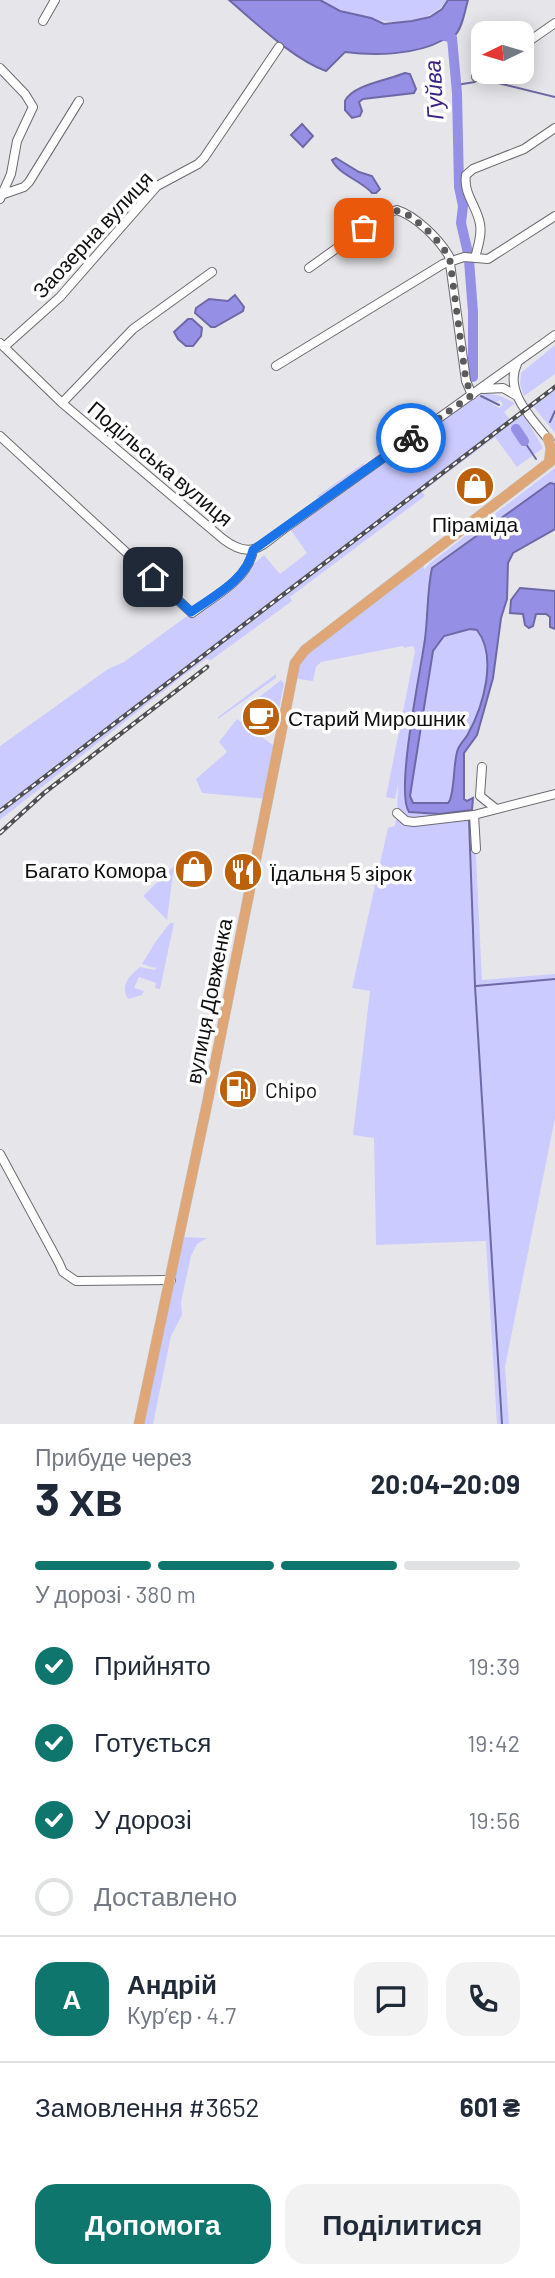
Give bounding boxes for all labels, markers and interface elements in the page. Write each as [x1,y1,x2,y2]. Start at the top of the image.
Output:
north arrow [471,21,534,84]
map controls [471,21,534,84]
water label: Гуйва [417,59,449,121]
street label: Заозерна вулиця [27,165,157,303]
pin [334,198,394,258]
icon: bag [345,209,383,247]
street label: Подільська вулиця [83,395,239,531]
courier [376,403,446,473]
icon: bike [392,419,430,457]
shop icon: Піраміда [454,465,496,507]
place label: Піраміда [432,511,518,536]
pin [123,547,183,607]
icon: home [134,558,172,596]
cafe icon: Старий Мирошник [240,696,282,738]
place label: Старий Мирошник [288,705,466,730]
shop icon: Багато Комора [173,848,215,890]
restaurant icon: Їдальня 5 зірок [222,851,264,893]
place label: Багато Комора [24,857,167,882]
place label: Їдальня 5 зірок [270,860,413,885]
street label: вулиця Довженка [180,916,236,1086]
fuel station icon: Chipo [217,1068,259,1110]
place label: Chipo [265,1077,317,1102]
text: Прибуде через [35,1443,192,1471]
text: 20:04–20:09 [371,1468,520,1499]
text: 3 хв [35,1470,123,1525]
text: У дорозі · 380 m [35,1580,196,1608]
icon: check [35,1647,73,1685]
text: Прийнято [94,1649,211,1680]
text: 19:39 [468,1652,520,1680]
icon: check [35,1724,73,1762]
text: Готується [94,1726,211,1757]
text: 19:42 [467,1729,520,1757]
icon: check [35,1801,73,1839]
text: У дорозі [94,1803,192,1834]
text: 19:56 [469,1806,520,1834]
text: Доставлено [94,1880,237,1911]
button: chat [354,1962,428,2036]
button: phone [446,1962,520,2036]
text: Андрій [127,1968,217,1999]
text: А [63,1983,81,2014]
text: Кур’єр · 4.7 [127,2001,236,2029]
text: Замовлення #3652 [35,2091,260,2122]
text: 601 ₴ [460,2091,520,2122]
button: Допомога [35,2184,271,2264]
button: Поділитися [285,2184,520,2264]

